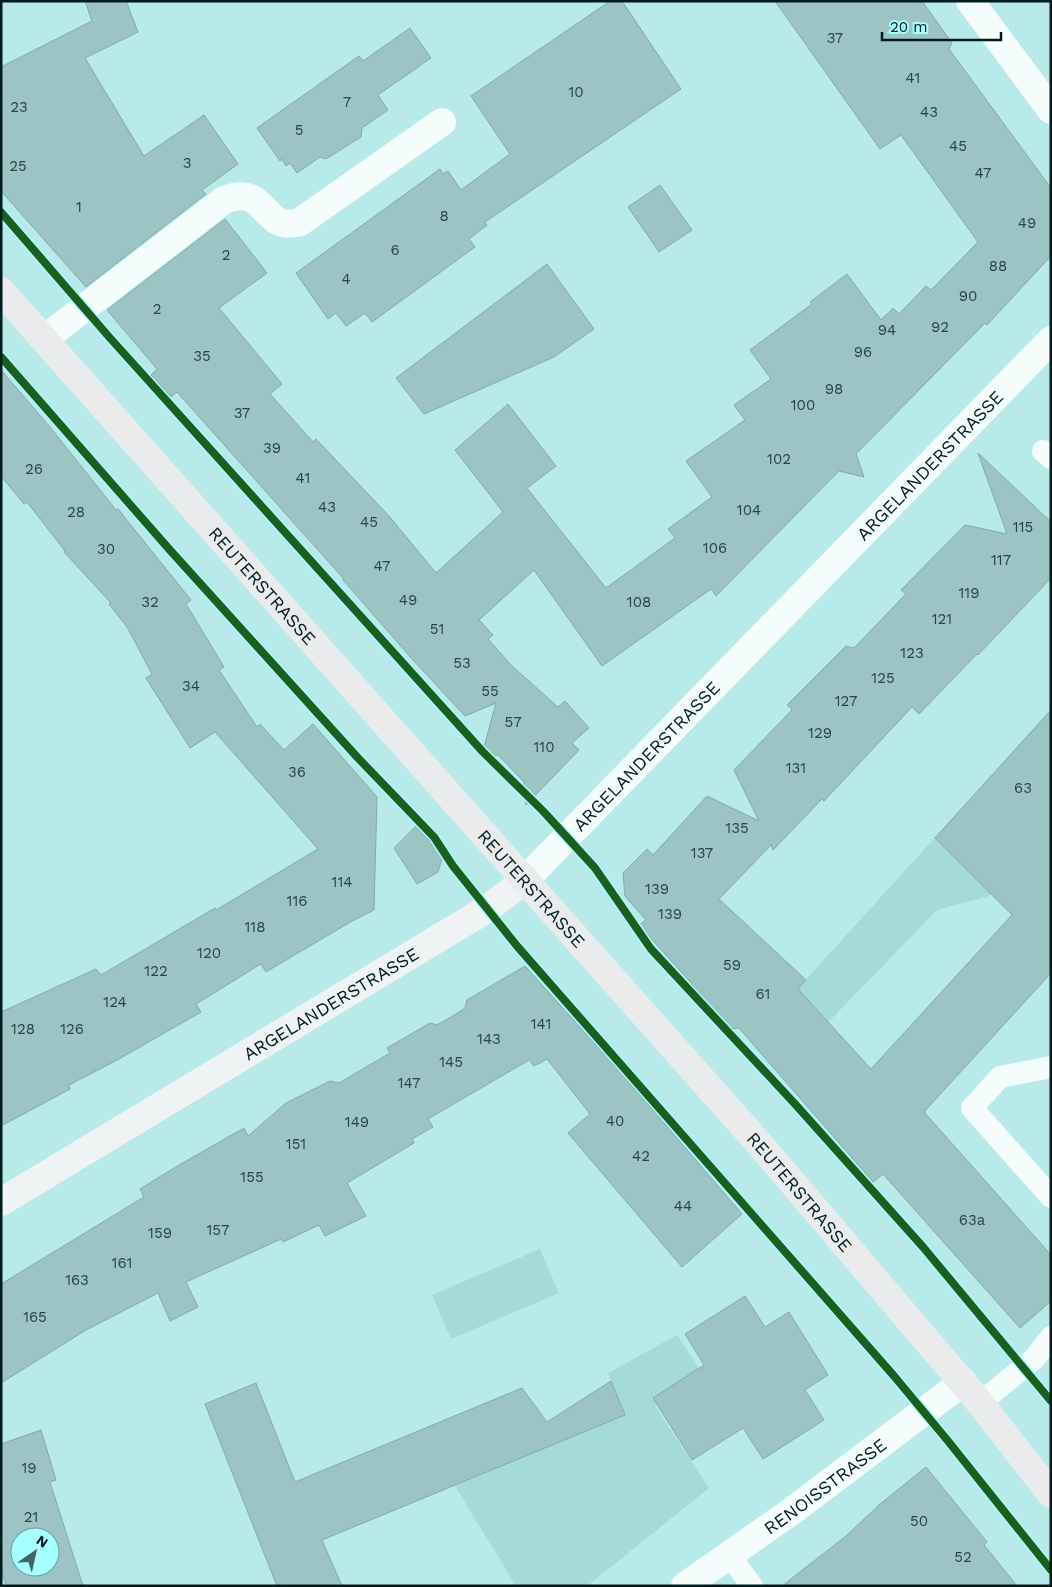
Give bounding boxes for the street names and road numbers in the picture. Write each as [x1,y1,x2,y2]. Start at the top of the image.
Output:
street label: ARGELANDERSTRASSE [852,386,1007,544]
street label: REUTERSTRASSE [205,522,321,649]
street label: ARGELANDERSTRASSE [568,677,724,835]
street label: REUTERSTRASSE [474,825,590,951]
street label: ARGELANDERSTRASSE [239,942,422,1064]
street label: REUTERSTRASSE [743,1127,857,1256]
street label: RENOISSTRASSE [760,1433,890,1538]

